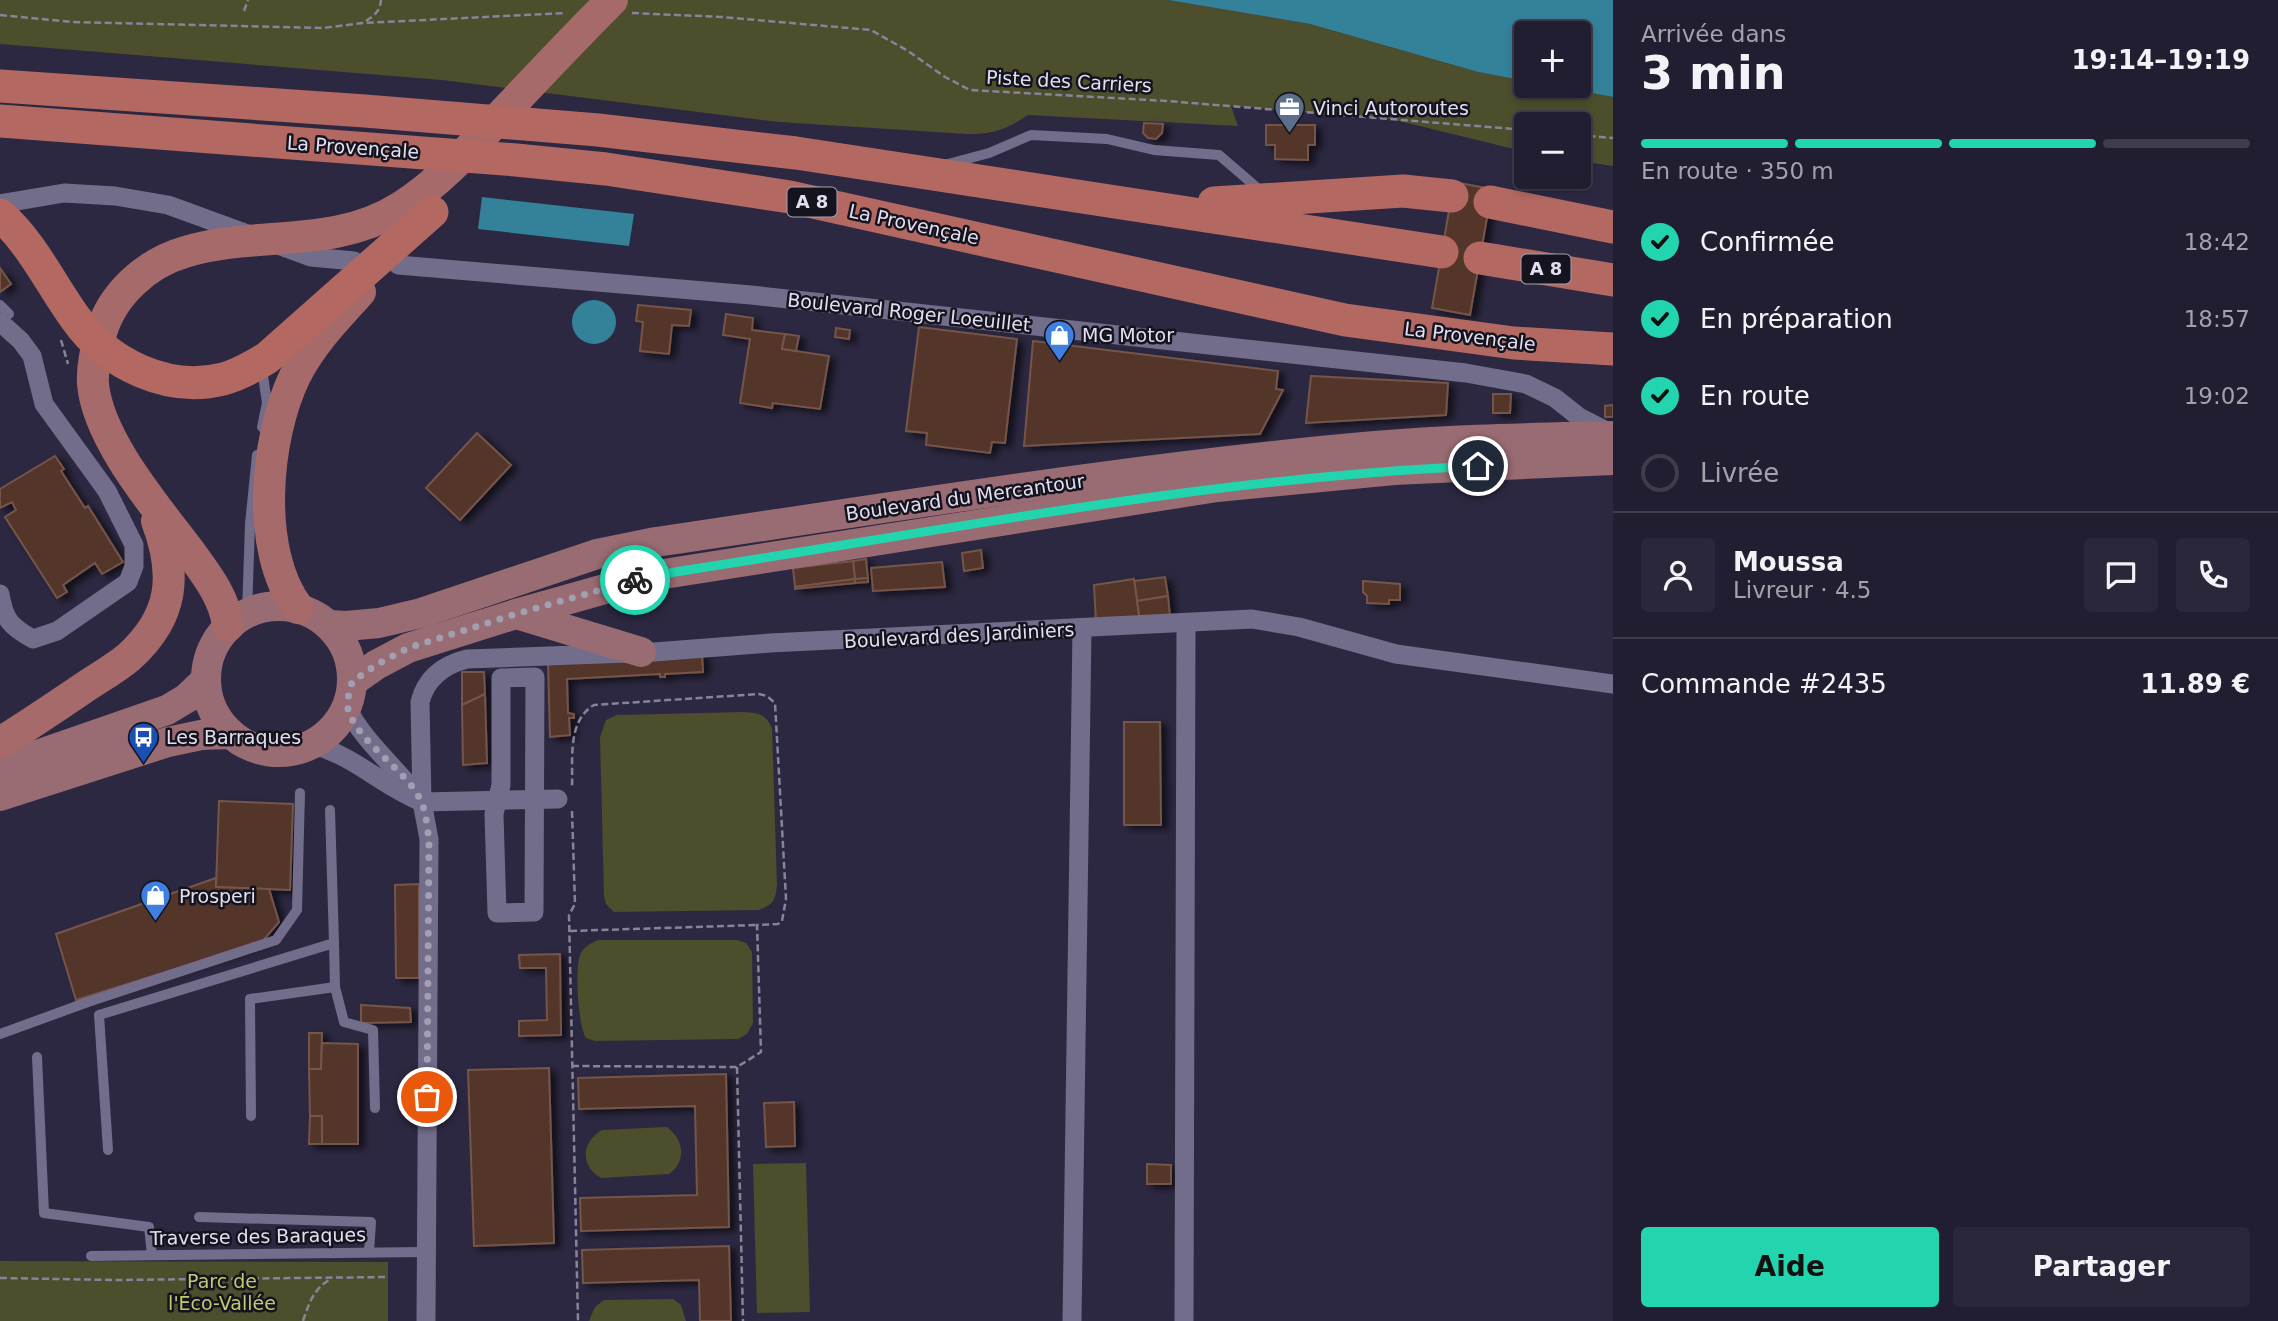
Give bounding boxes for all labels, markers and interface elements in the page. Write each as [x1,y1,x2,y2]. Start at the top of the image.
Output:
map controls [1514,21,1591,189]
button: + [1514,21,1591,98]
text: Arrivée dans [1641,21,1786,47]
text: 19:14–19:19 [2071,45,2250,75]
text: 3 min [1641,46,1785,100]
street label: Piste des Carriers [986,66,1152,96]
office icon: Vinci Autoroutes [1273,91,1307,135]
place label: Vinci Autoroutes [1313,97,1469,119]
button: − [1514,112,1591,189]
street label: La Provençale [286,131,420,163]
text: En route · 350 m [1641,158,1834,184]
road number: A 8 [788,188,836,216]
street label: La Provençale [847,199,981,249]
icon: check [1641,223,1679,261]
text: Confirmée [1700,227,1834,257]
text: 18:42 [2184,229,2250,255]
road number: A 8 [1522,255,1570,284]
street label: Boulevard Roger Loeuillet [786,288,1032,336]
icon: check [1641,300,1679,338]
text: En préparation [1700,304,1893,334]
text: 18:57 [2184,306,2250,332]
street label: La Provençale [1403,317,1537,355]
shop icon: MG Motor [1042,318,1076,362]
place label: MG Motor [1082,324,1174,346]
icon: check [1641,377,1679,415]
text: En route [1700,381,1810,411]
text: 19:02 [2184,383,2250,409]
pin [1448,436,1508,496]
icon: home [1459,447,1497,485]
text: Livrée [1700,458,1779,488]
street label: Boulevard du Mercantour [844,469,1086,525]
button: person [1641,538,1715,612]
button: chat [2084,538,2158,612]
button: phone [2176,538,2250,612]
courier [600,545,670,615]
text: Moussa [1733,547,1844,577]
icon: bike [616,561,654,599]
text: Livreur · 4.5 [1733,577,1871,603]
street label: Boulevard des Jardiniers [843,618,1075,652]
text: Commande #2435 [1641,669,1887,699]
text: 11.89 € [2141,669,2250,699]
bus stop icon: Les Barraques [126,720,160,764]
place label: Les Barraques [166,726,301,748]
shop icon: Prosperi [139,879,173,923]
place label: Prosperi [179,885,256,907]
pin [397,1067,457,1127]
icon: bag [408,1078,446,1116]
street label: Traverse des Baraques [149,1223,366,1249]
button: Aide [1641,1227,1939,1307]
button: Partager [1953,1227,2250,1307]
park label: Parc de l'Éco-Vallée [168,1270,276,1314]

